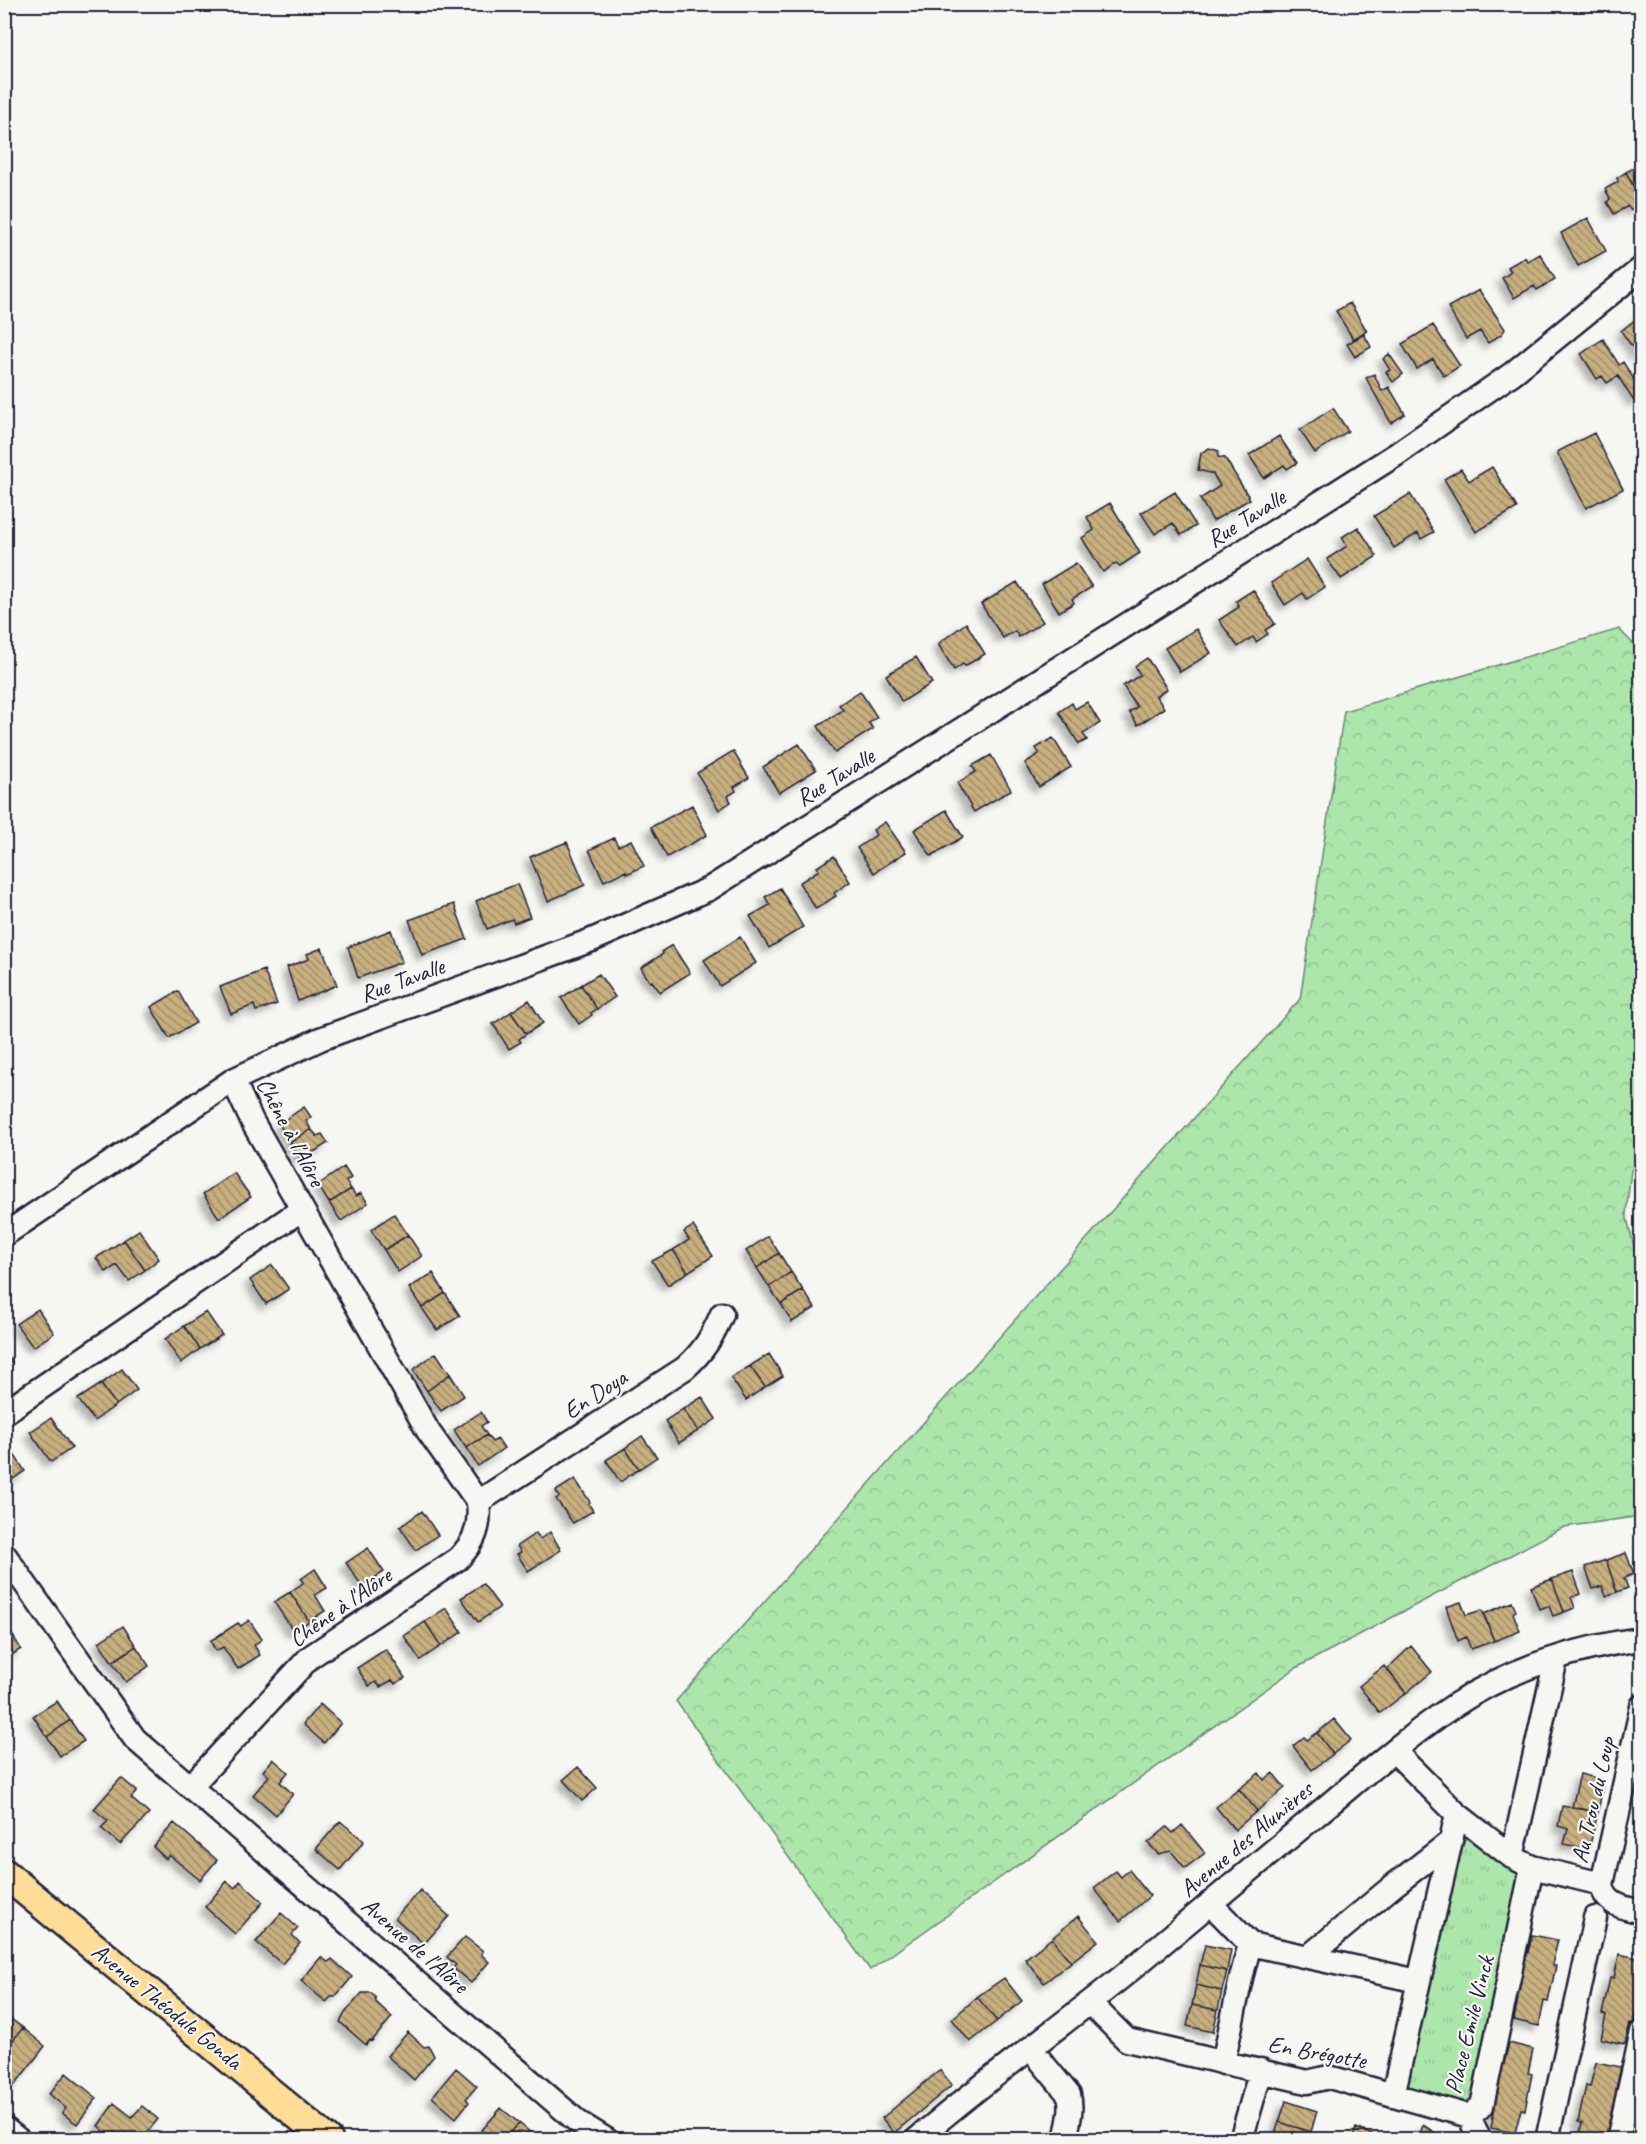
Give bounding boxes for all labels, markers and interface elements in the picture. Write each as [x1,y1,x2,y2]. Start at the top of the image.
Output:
street label: Rue Tavalle [1201,481,1293,554]
street label: Rue Tavalle [790,740,882,813]
street label: Rue Tavalle [356,950,450,1009]
street label: Chêne à l'Alôre [250,1072,333,1193]
street label: En Doya [558,1362,634,1426]
street label: Chêne à l'Alôre [283,1559,399,1653]
street label: Au Trou du Loup [1564,1732,1622,1866]
street label: Avenue des Alunières [1173,1773,1320,1903]
street label: Avenue de l'Alôre [355,1890,476,2001]
street label: Avenue Théodule Gonda [86,1936,249,2077]
street label: Place Emile Vinck [1437,1951,1501,2097]
street label: En Brégotte [1266,2029,1370,2076]

